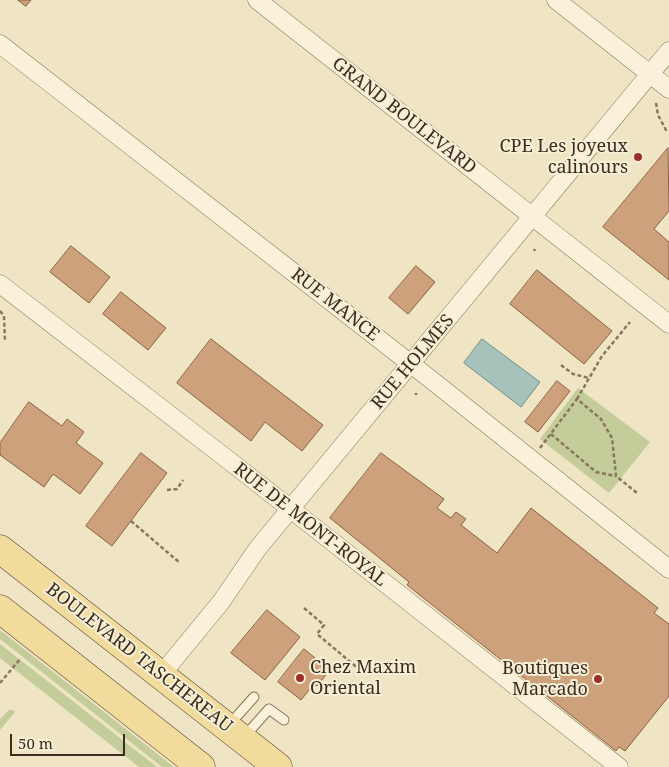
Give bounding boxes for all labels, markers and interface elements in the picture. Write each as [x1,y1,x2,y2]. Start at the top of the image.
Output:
street label: GRAND BOULEVARD [328,53,480,179]
place label: CPE Les joyeux calinours [499,136,628,178]
marker: CPE Les joyeux calinours [632,151,644,163]
street label: RUE MANCE [287,264,383,346]
street label: RUE HOLMES [367,310,459,414]
street label: RUE DE MONT-ROYAL [229,459,391,591]
street label: BOULEVARD TASCHEREAU [42,579,236,737]
place label: Chez Maxim Oriental [310,657,416,700]
place label: Boutiques Marcado [502,658,588,701]
marker: Chez Maxim Oriental [294,672,306,684]
marker: Boutiques Marcado [592,673,604,685]
scale bar [12,724,128,756]
text: 50 m [18,733,53,753]

